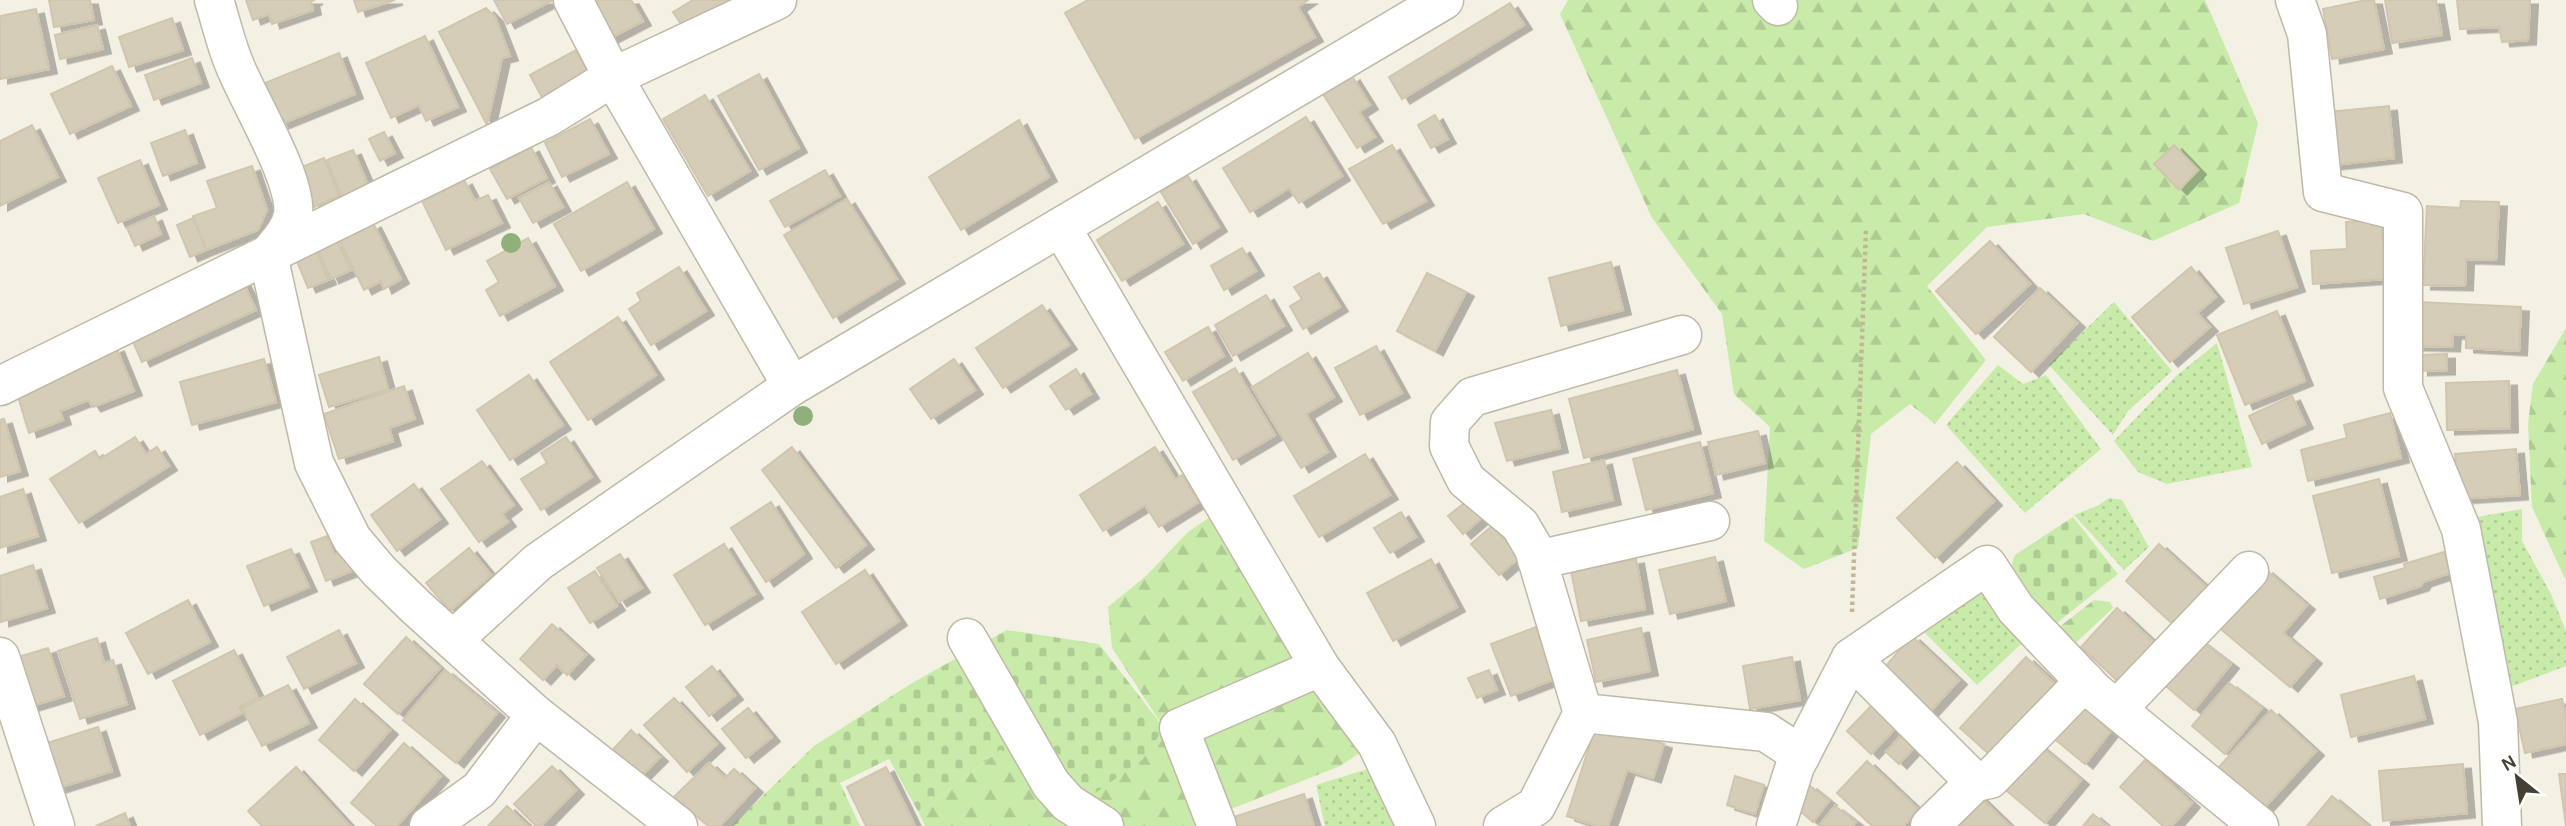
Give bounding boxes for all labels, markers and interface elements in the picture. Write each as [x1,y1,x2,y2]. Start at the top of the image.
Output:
north arrow [2482,742,2552,812]
text: N [2498,750,2520,776]

